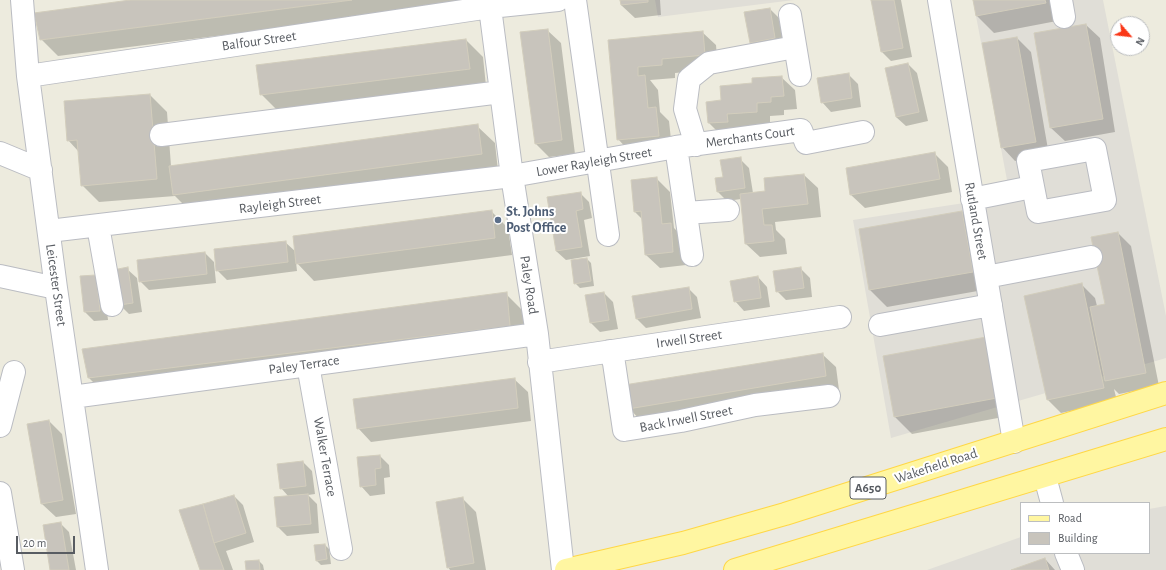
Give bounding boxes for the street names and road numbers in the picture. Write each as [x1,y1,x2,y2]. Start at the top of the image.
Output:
street label: Balfour Street [221,27,297,55]
street label: Merchants Court [704,122,796,152]
street label: Lower Rayleigh Street [535,144,653,180]
street label: Rutland Street [961,181,991,261]
street label: Rayleigh Street [238,191,322,217]
street label: Leicester Street [42,243,70,327]
street label: Paley Road [516,254,542,316]
street label: Irwell Street [655,326,723,352]
street label: Paley Terrace [268,352,340,378]
street label: Back Irwell Street [638,402,734,436]
street label: Walker Terrace [310,416,340,498]
street label: Wakefield Road [893,445,979,487]
road number: A650 [850,477,886,499]

